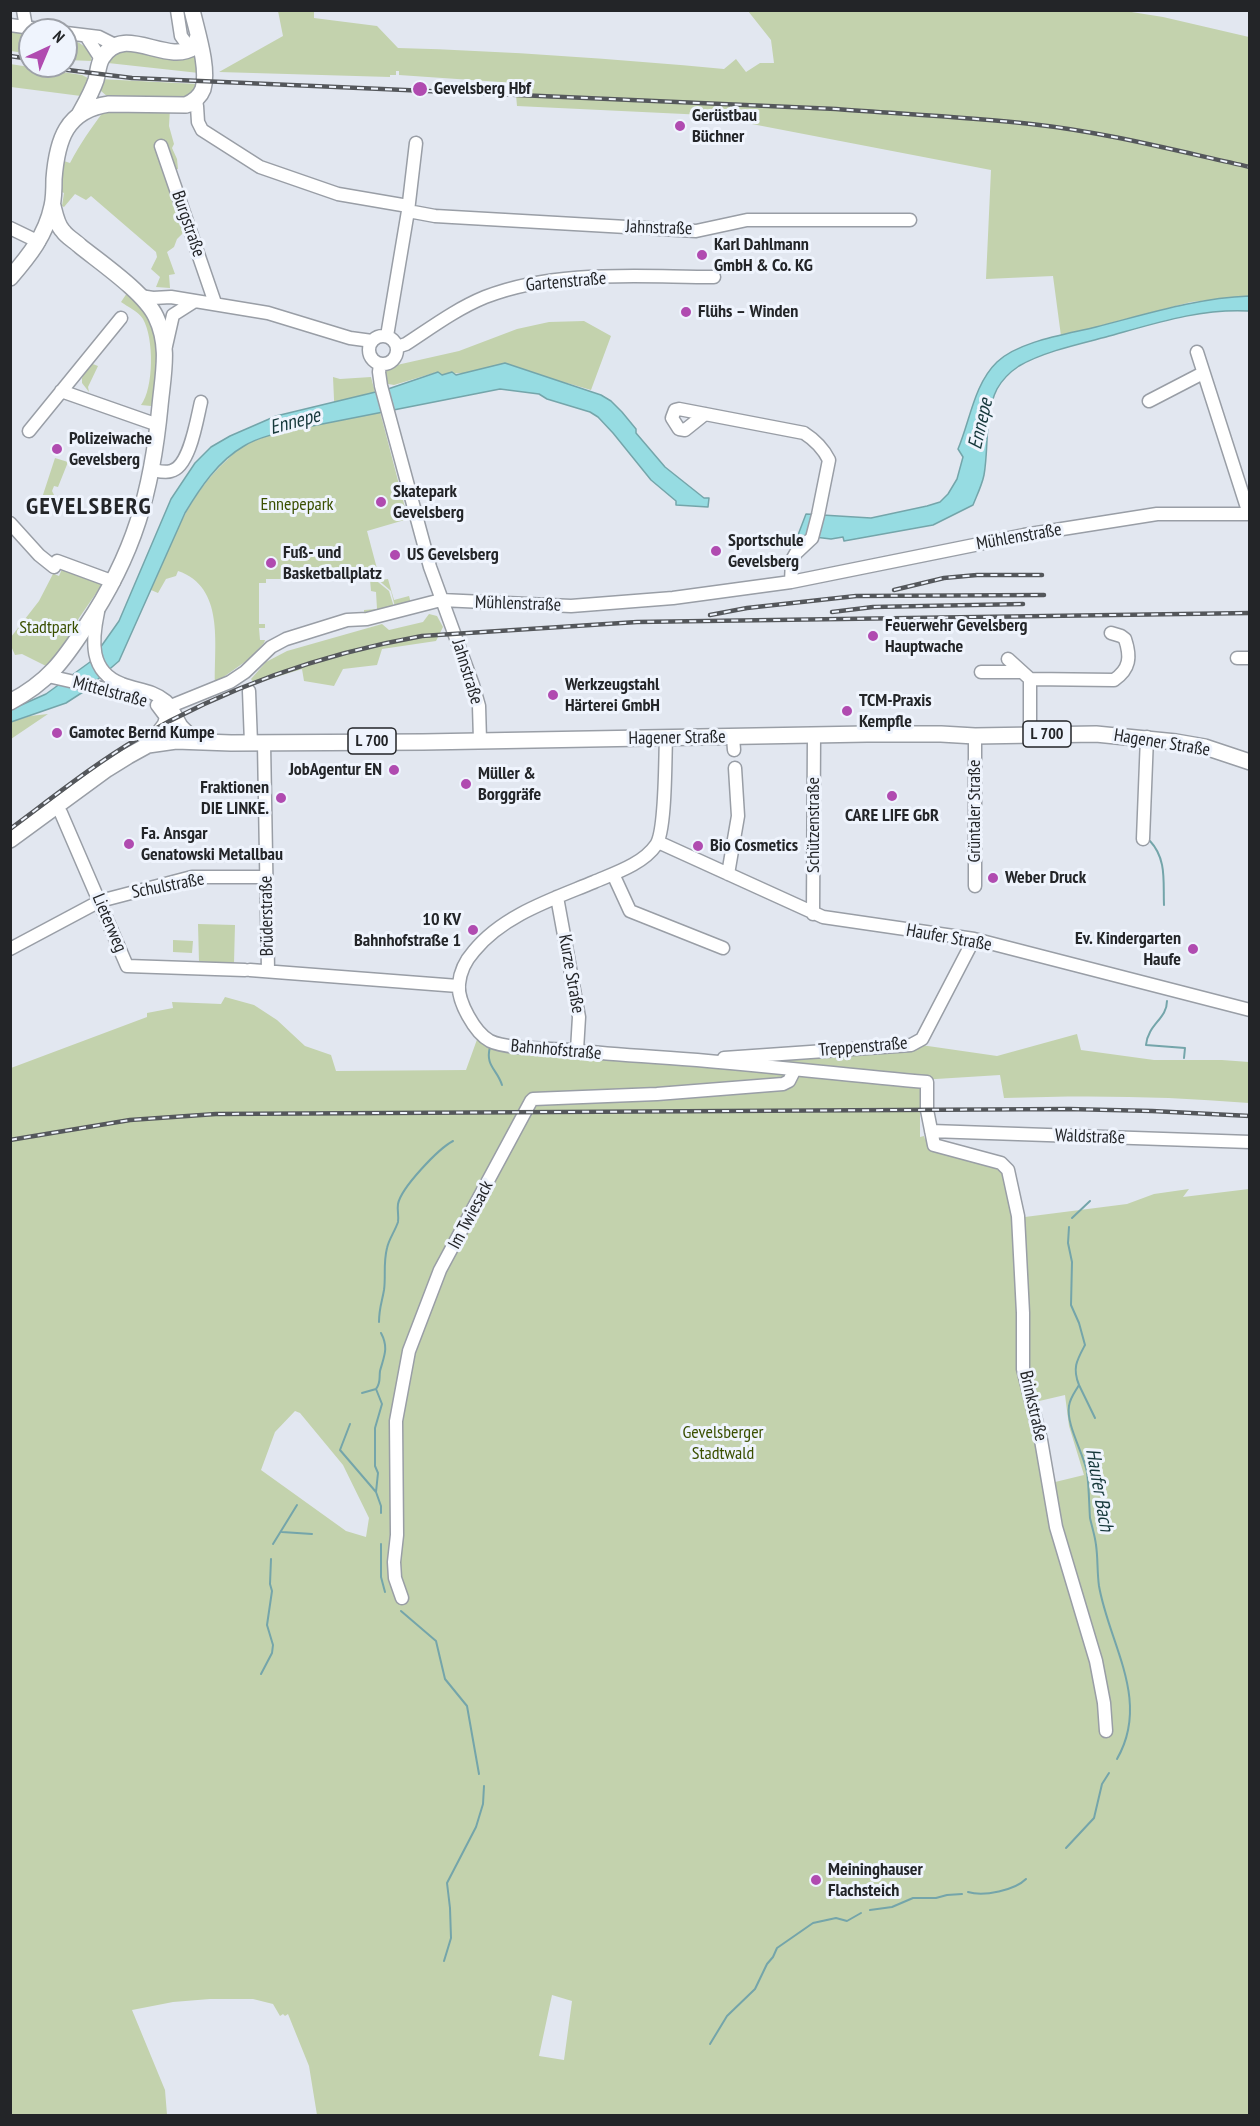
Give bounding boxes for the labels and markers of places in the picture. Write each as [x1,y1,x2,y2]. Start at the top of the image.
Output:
place label: Gevelsberg Hbf [434,78,531,100]
marker: Gevelsberg Hbf [411,80,429,98]
place label: Gerüstbau Büchner [692,105,757,148]
marker: Gerüstbau Büchner [673,119,687,133]
place label: Karl Dahlmann GmbH & Co. KG [714,234,813,276]
marker: Karl Dahlmann GmbH & Co. KG [695,248,709,262]
place label: Flühs – Winden [698,301,798,323]
marker: Flühs – Winden [679,305,693,319]
place label: Polizeiwache Gevelsberg [69,428,152,470]
marker: Polizeiwache Gevelsberg [50,442,64,456]
place label: Skatepark Gevelsberg [393,481,464,524]
marker: Skatepark Gevelsberg [374,495,388,509]
place label: Sportschule Gevelsberg [728,530,804,572]
place label: Fuß- und Basketballplatz [283,542,382,584]
place label: US Gevelsberg [407,544,499,566]
marker: Sportschule Gevelsberg [709,544,723,558]
marker: US Gevelsberg [388,548,402,562]
marker: Fuß- und Basketballplatz [264,556,278,570]
place label: Feuerwehr Gevelsberg Hauptwache [885,615,1028,658]
marker: Feuerwehr Gevelsberg Hauptwache [866,629,880,643]
place label: Werkzeugstahl Härterei GmbH [565,674,660,716]
marker: Werkzeugstahl Härterei GmbH [546,688,560,702]
place label: TCM-Praxis Kempfle [859,690,932,732]
marker: TCM-Praxis Kempfle [840,704,854,718]
place label: Gamotec Bernd Kumpe [69,722,215,744]
marker: Gamotec Bernd Kumpe [50,726,64,740]
place label: JobAgentur EN [289,759,382,781]
marker: JobAgentur EN [387,763,401,777]
place label: Müller & Borggräfe [478,763,541,806]
place label: Fraktionen DIE LINKE. [200,777,269,820]
marker: Müller & Borggräfe [459,777,473,791]
marker: CARE LIFE GbR [885,789,899,803]
marker: Fraktionen DIE LINKE. [274,791,288,805]
place label: CARE LIFE GbR [845,805,939,827]
place label: Fa. Ansgar Genatowski Metallbau [141,823,283,866]
place label: Bio Cosmetics [710,835,798,857]
marker: Fa. Ansgar Genatowski Metallbau [122,837,136,851]
marker: Bio Cosmetics [691,839,705,853]
place label: Weber Druck [1005,867,1086,889]
marker: Weber Druck [986,871,1000,885]
place label: 10 KV Bahnhofstraße 1 [354,909,461,952]
marker: 10 KV Bahnhofstraße 1 [466,923,480,937]
place label: Ev. Kindergarten Haufe [1075,928,1181,970]
marker: Ev. Kindergarten Haufe [1186,942,1200,956]
place label: Meininghauser Flachsteich [828,1859,923,1902]
marker: Meininghauser Flachsteich [809,1873,823,1887]

